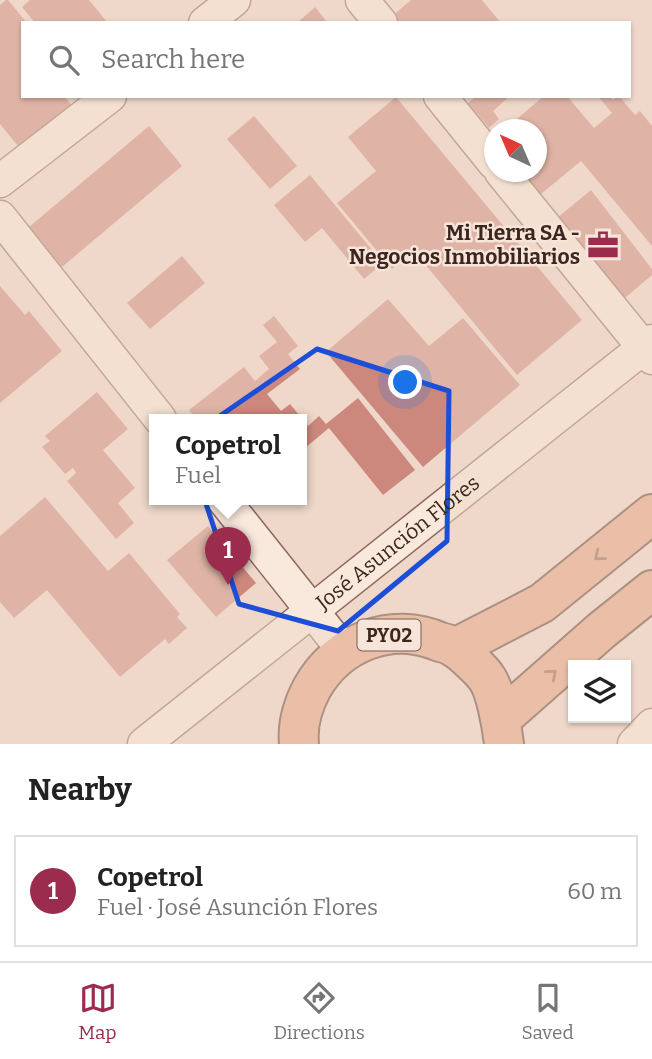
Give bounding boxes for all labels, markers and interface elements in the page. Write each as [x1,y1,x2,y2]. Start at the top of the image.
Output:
search box [21,21,631,98]
icon: search [45,41,83,79]
text: Search here [101,44,245,75]
north arrow [484,119,547,182]
place label: Mi Tierra SA - Negocios Inmobiliarios [349,220,580,270]
office icon: Mi Tierra SA - Negocios Inmobiliarios [586,228,620,262]
your location [388,365,422,399]
popup [149,414,307,505]
text: Copetrol [175,430,281,461]
text: Fuel [175,461,221,489]
street label: José Asunción Flores [310,470,485,616]
pin: 1 [205,527,251,585]
one-way arrow [594,548,606,561]
road number: PY02 [358,620,420,650]
map controls [568,660,631,723]
button: layers [568,660,631,723]
one-way arrow [544,670,557,682]
text: Nearby [28,772,132,808]
text: Copetrol [97,862,203,893]
text: 1 [48,877,58,905]
text: 60 m [567,877,622,905]
text: Fuel · José Asunción Flores [97,893,378,921]
tab: Map [78,979,117,1044]
tab: Directions [273,979,365,1044]
tab: Saved [521,979,574,1044]

